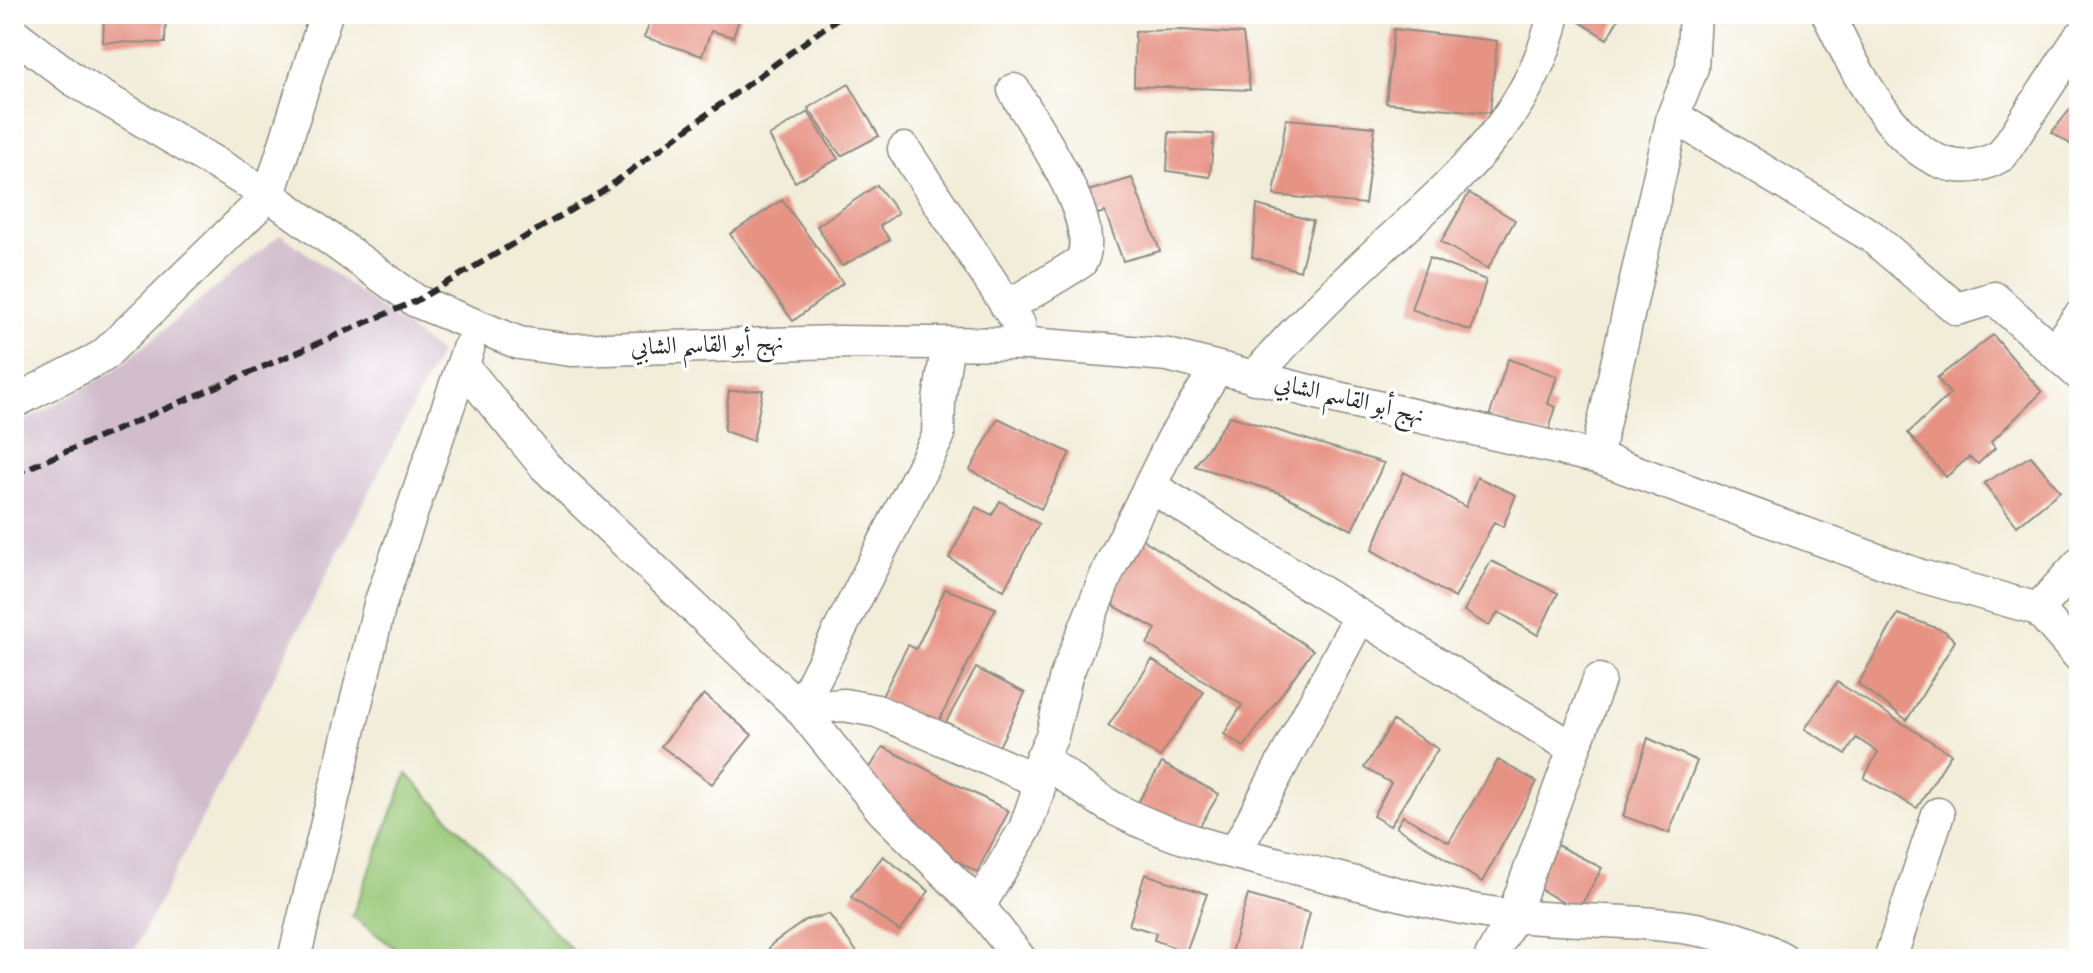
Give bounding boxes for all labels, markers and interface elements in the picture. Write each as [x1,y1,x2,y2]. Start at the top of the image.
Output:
street label: نهج أبو القاسم الشابي [630,324,784,371]
street label: نهج أبو القاسم الشابي [1270,364,1428,439]

